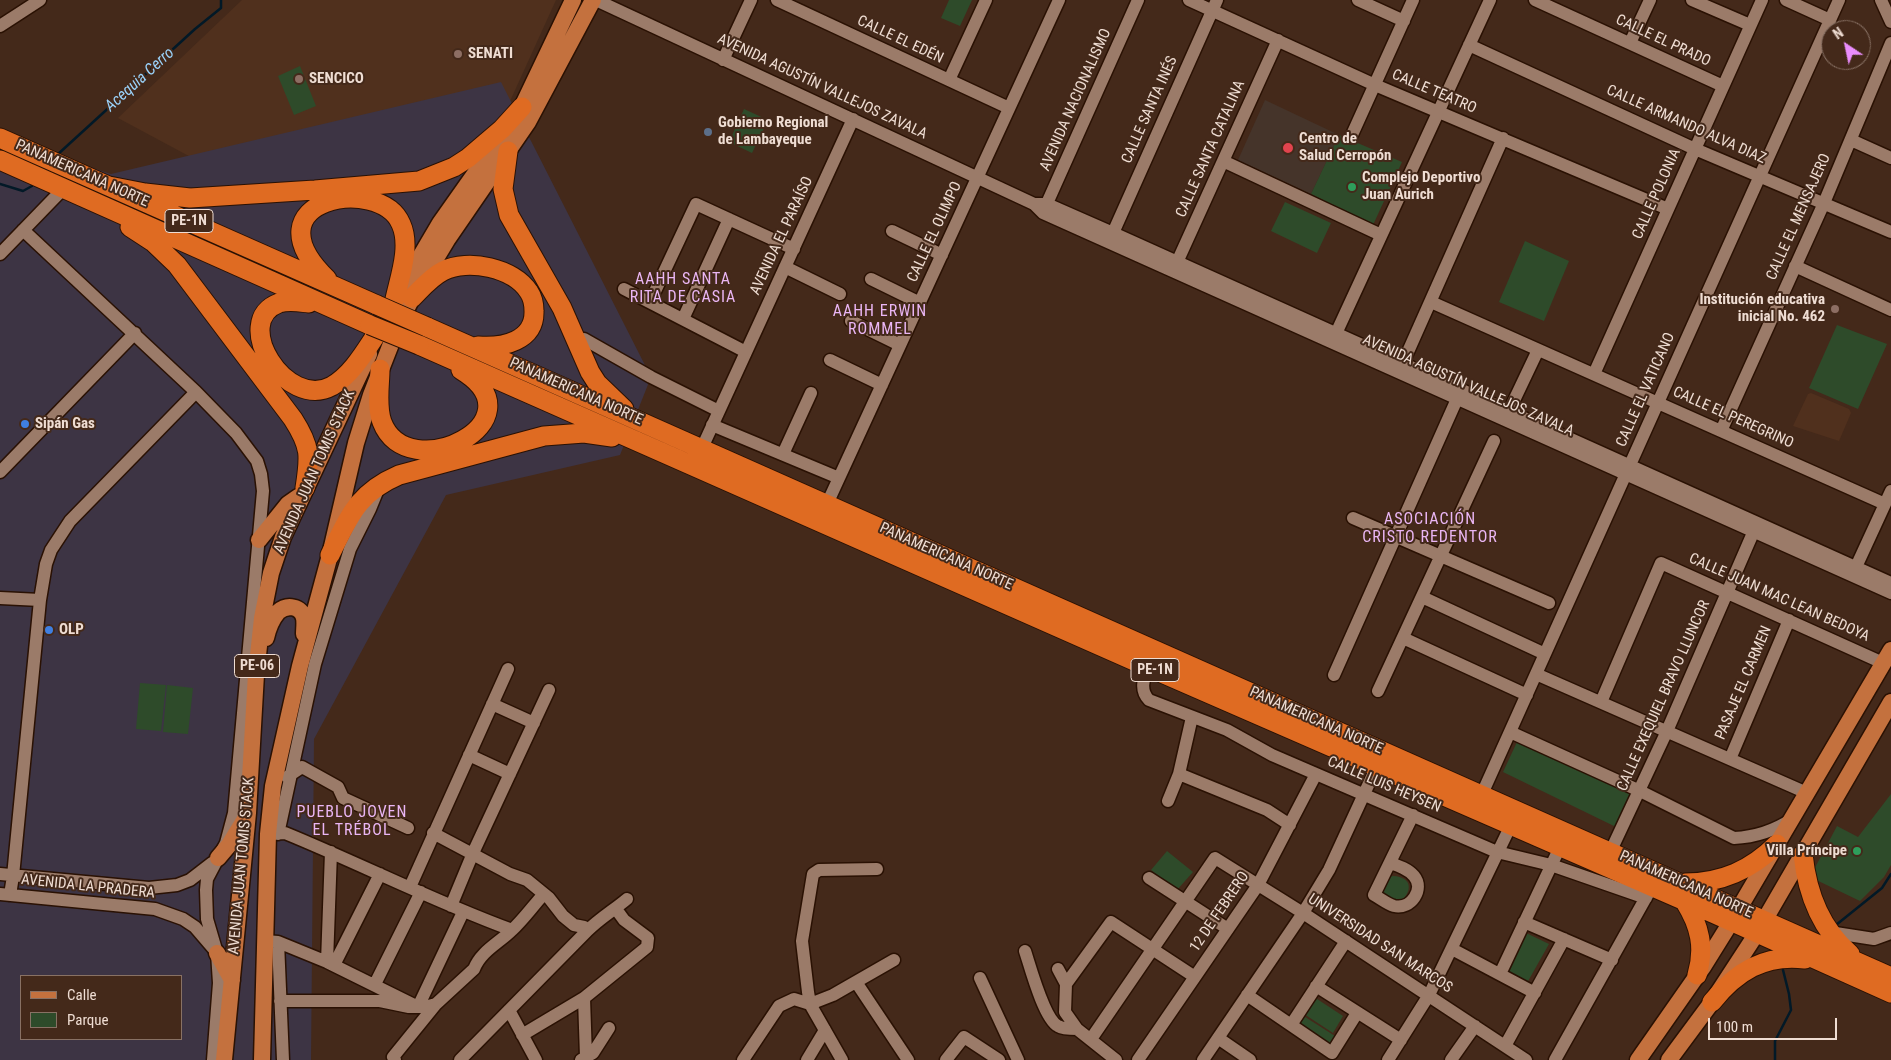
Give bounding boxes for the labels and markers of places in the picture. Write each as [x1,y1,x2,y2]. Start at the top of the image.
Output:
place label: SENATI [468,45,513,63]
marker: SENATI [452,48,464,60]
place label: SENCICO [309,70,364,88]
marker: SENCICO [293,73,305,85]
place label: Gobierno Regional de Lambayeque [718,114,828,149]
marker: Gobierno Regional de Lambayeque [702,126,714,138]
place label: Centro de Salud Cerropón [1299,130,1391,165]
marker: Centro de Salud Cerropón [1281,141,1295,155]
place label: Complejo Deportivo Juan Aurich [1362,169,1480,204]
marker: Complejo Deportivo Juan Aurich [1346,181,1358,193]
place label: Institución educativa inicial No. 462 [1699,291,1825,326]
marker: Institución educativa inicial No. 462 [1829,303,1841,315]
place label: Sipán Gas [35,415,95,433]
marker: Sipán Gas [19,418,31,430]
place label: OLP [59,621,84,639]
marker: OLP [43,624,55,636]
place label: Villa Príncipe [1766,842,1847,860]
marker: Villa Príncipe [1851,845,1863,857]

